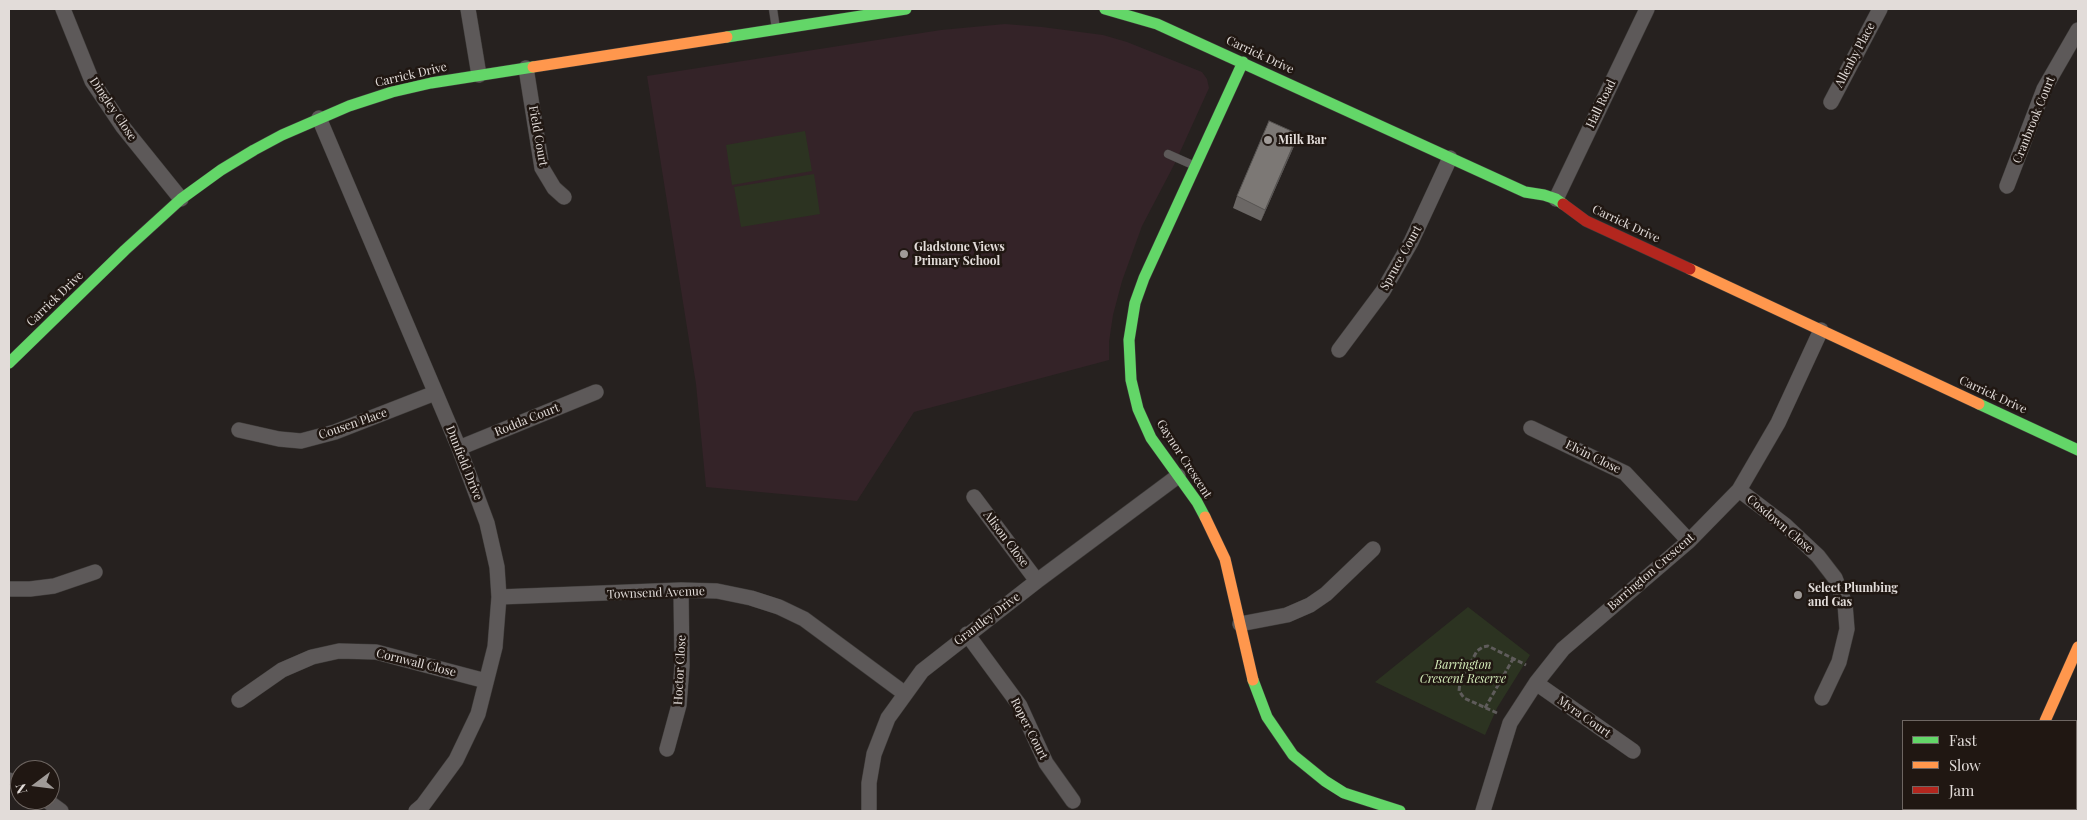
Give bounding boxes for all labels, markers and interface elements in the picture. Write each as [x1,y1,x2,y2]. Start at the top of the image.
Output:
street label: Allenby Place [1832,20,1878,90]
street label: Carrick Drive [1224,33,1296,77]
street label: Carrick Drive [374,60,448,90]
street label: Cranbrook Court [2010,74,2058,166]
street label: Dingley Close [86,75,140,143]
street label: Hall Road [1583,77,1619,131]
street label: Field Court [526,105,550,167]
place label: Milk Bar [1278,133,1326,147]
marker: Milk Bar [1262,134,1274,146]
street label: Carrick Drive [1590,202,1662,246]
street label: Spruce Court [1377,223,1425,293]
place label: Gladstone Views Primary School [914,240,1005,268]
marker: Gladstone Views Primary School [898,248,910,260]
street label: Carrick Drive [24,268,86,330]
street label: Carrick Drive [1957,373,2029,417]
street label: Rodda Court [492,400,562,440]
street label: Cousen Place [317,406,389,442]
street label: Gaynor Crescent [1153,417,1215,501]
street label: Dunfield Drive [443,424,485,502]
street label: Elvin Close [1563,437,1623,477]
street label: Cosdown Close [1744,492,1816,556]
street label: Alison Close [980,508,1032,570]
street label: Barrington Crescent [1605,530,1697,614]
place label: Select Plumbing and Gas [1808,581,1898,609]
street label: Townsend Avenue [607,584,705,602]
marker: Select Plumbing and Gas [1792,589,1804,601]
street label: Grantley Drive [951,590,1023,648]
street label: Hoctor Close [671,635,689,705]
street label: Cornwall Close [375,646,457,680]
park label: Barrington Crescent Reserve [1420,658,1506,686]
street label: Myra Court [1554,693,1614,741]
street label: Roper Court [1007,696,1051,762]
legend [1902,720,2077,810]
text: Fast [1949,730,1977,750]
text: Slow [1949,755,1981,775]
north arrow [10,760,60,810]
text: Jam [1949,780,1974,800]
text: N [11,781,31,796]

